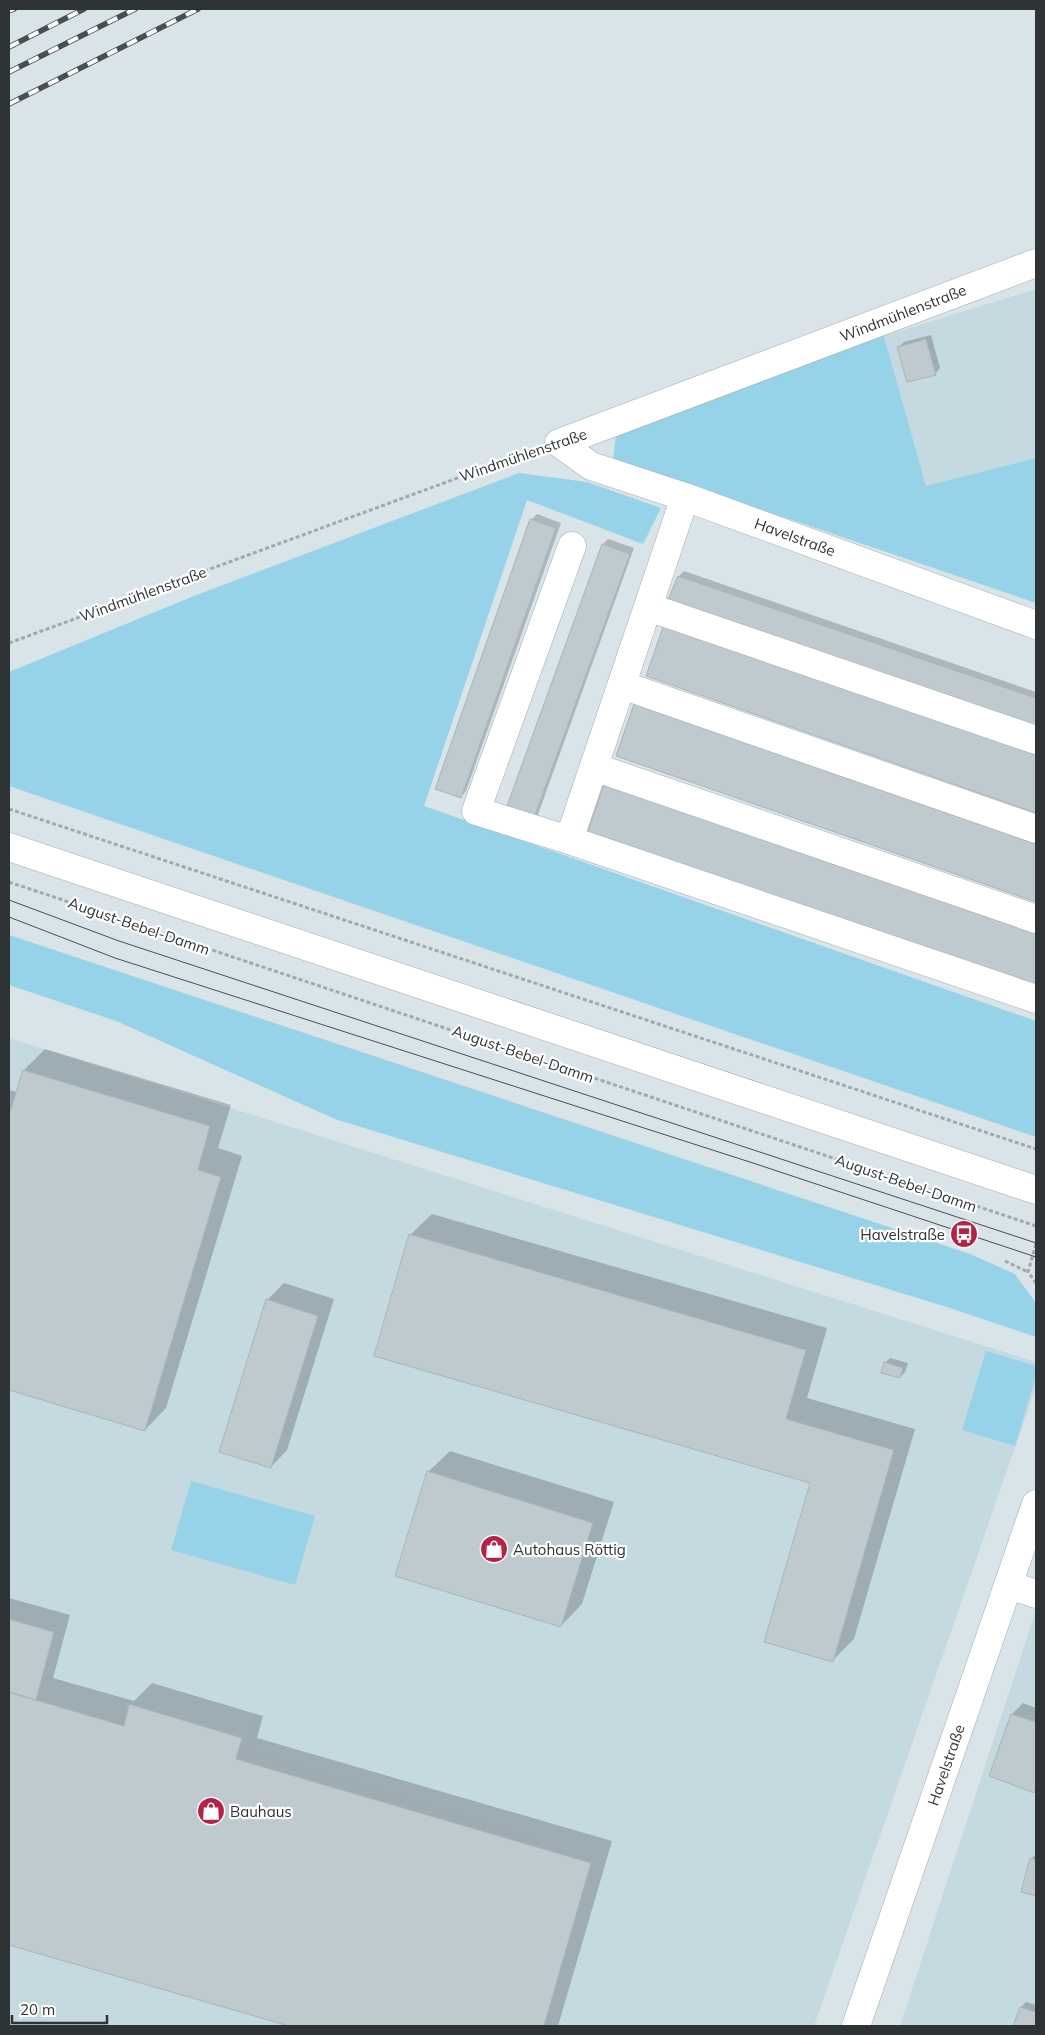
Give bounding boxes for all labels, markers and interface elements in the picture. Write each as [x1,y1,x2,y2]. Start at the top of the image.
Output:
street label: Windmühlenstraße [837,280,969,346]
street label: Windmühlenstraße [457,424,589,486]
street label: Havelstraße [752,514,838,560]
street label: Windmühlenstraße [77,562,209,626]
street label: August-Bebel-Damm [66,893,212,959]
street label: August-Bebel-Damm [450,1021,596,1087]
street label: August-Bebel-Damm [833,1150,979,1216]
bus stop icon: Havelstraße [949,1219,979,1249]
place label: Havelstraße [860,1225,945,1244]
shop icon: Autohaus Röttig [479,1534,509,1564]
place label: Autohaus Röttig [513,1540,626,1559]
street label: Havelstraße [923,1722,969,1808]
shop icon: Bauhaus [196,1796,226,1826]
place label: Bauhaus [230,1802,292,1821]
scale bar [12,1992,108,2024]
text: 20 m [20,2000,55,2019]

